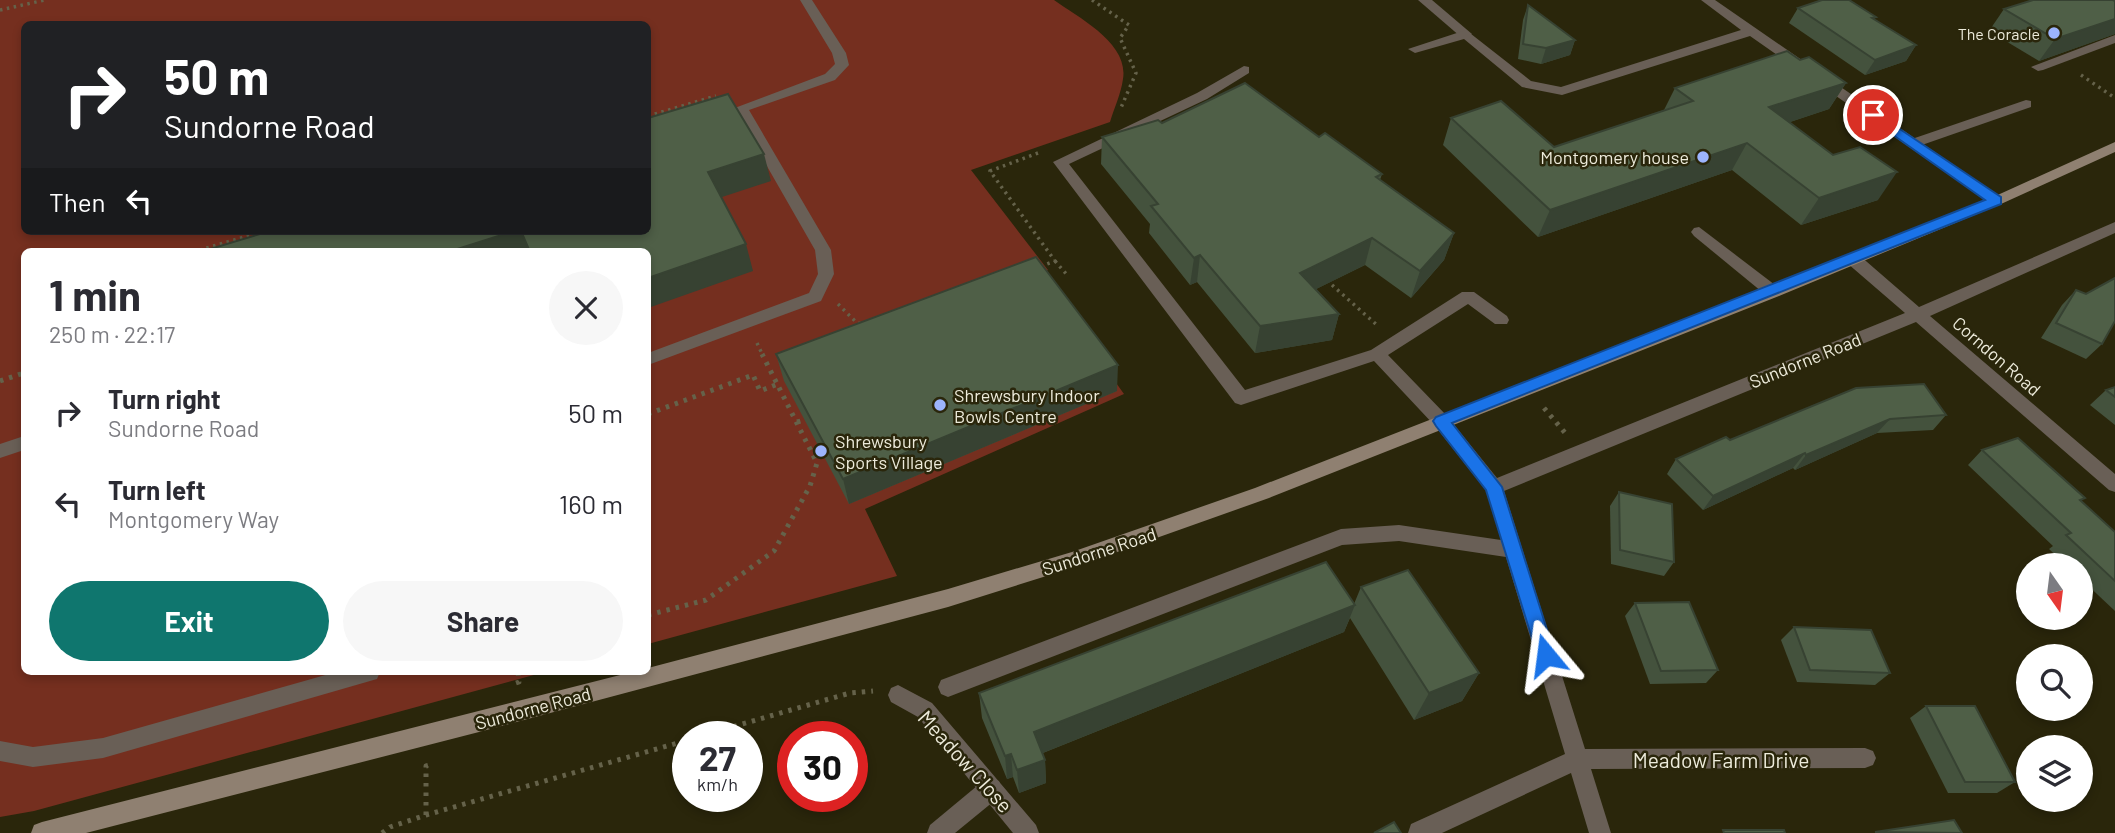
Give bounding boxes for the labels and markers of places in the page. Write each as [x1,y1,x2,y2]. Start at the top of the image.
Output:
place label: The Coracle [1958,24,2040,43]
marker: The Coracle [2046,25,2062,41]
pin [1843,85,1903,145]
place label: Montgomery house [1540,146,1689,168]
marker: Montgomery house [1695,149,1711,165]
place label: Shrewsbury Indoor Bowls Centre [954,384,1100,427]
marker: Shrewsbury Indoor Bowls Centre [932,397,948,413]
place label: Shrewsbury Sports Village [835,430,943,473]
marker: Shrewsbury Sports Village [813,443,829,459]

